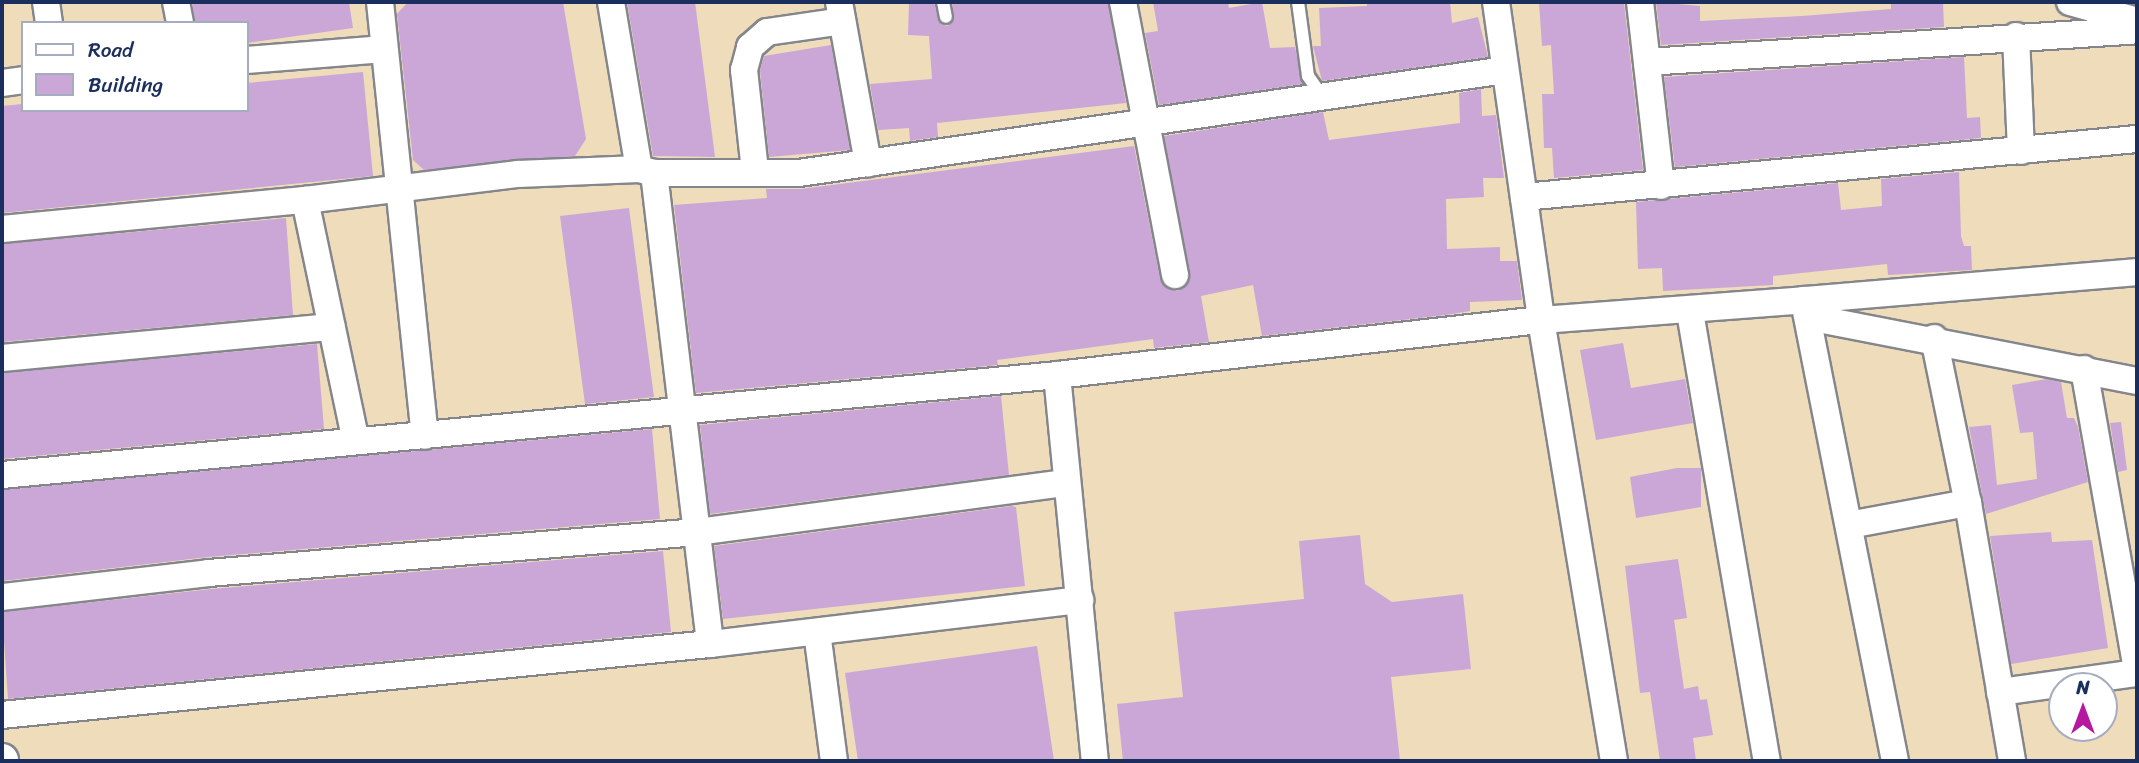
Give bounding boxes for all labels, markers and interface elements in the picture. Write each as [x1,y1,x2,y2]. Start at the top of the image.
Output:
legend [21,21,248,112]
text: Road [88,31,133,69]
text: Building [88,66,163,104]
text: N [2076,671,2090,704]
north arrow [2048,672,2118,742]

